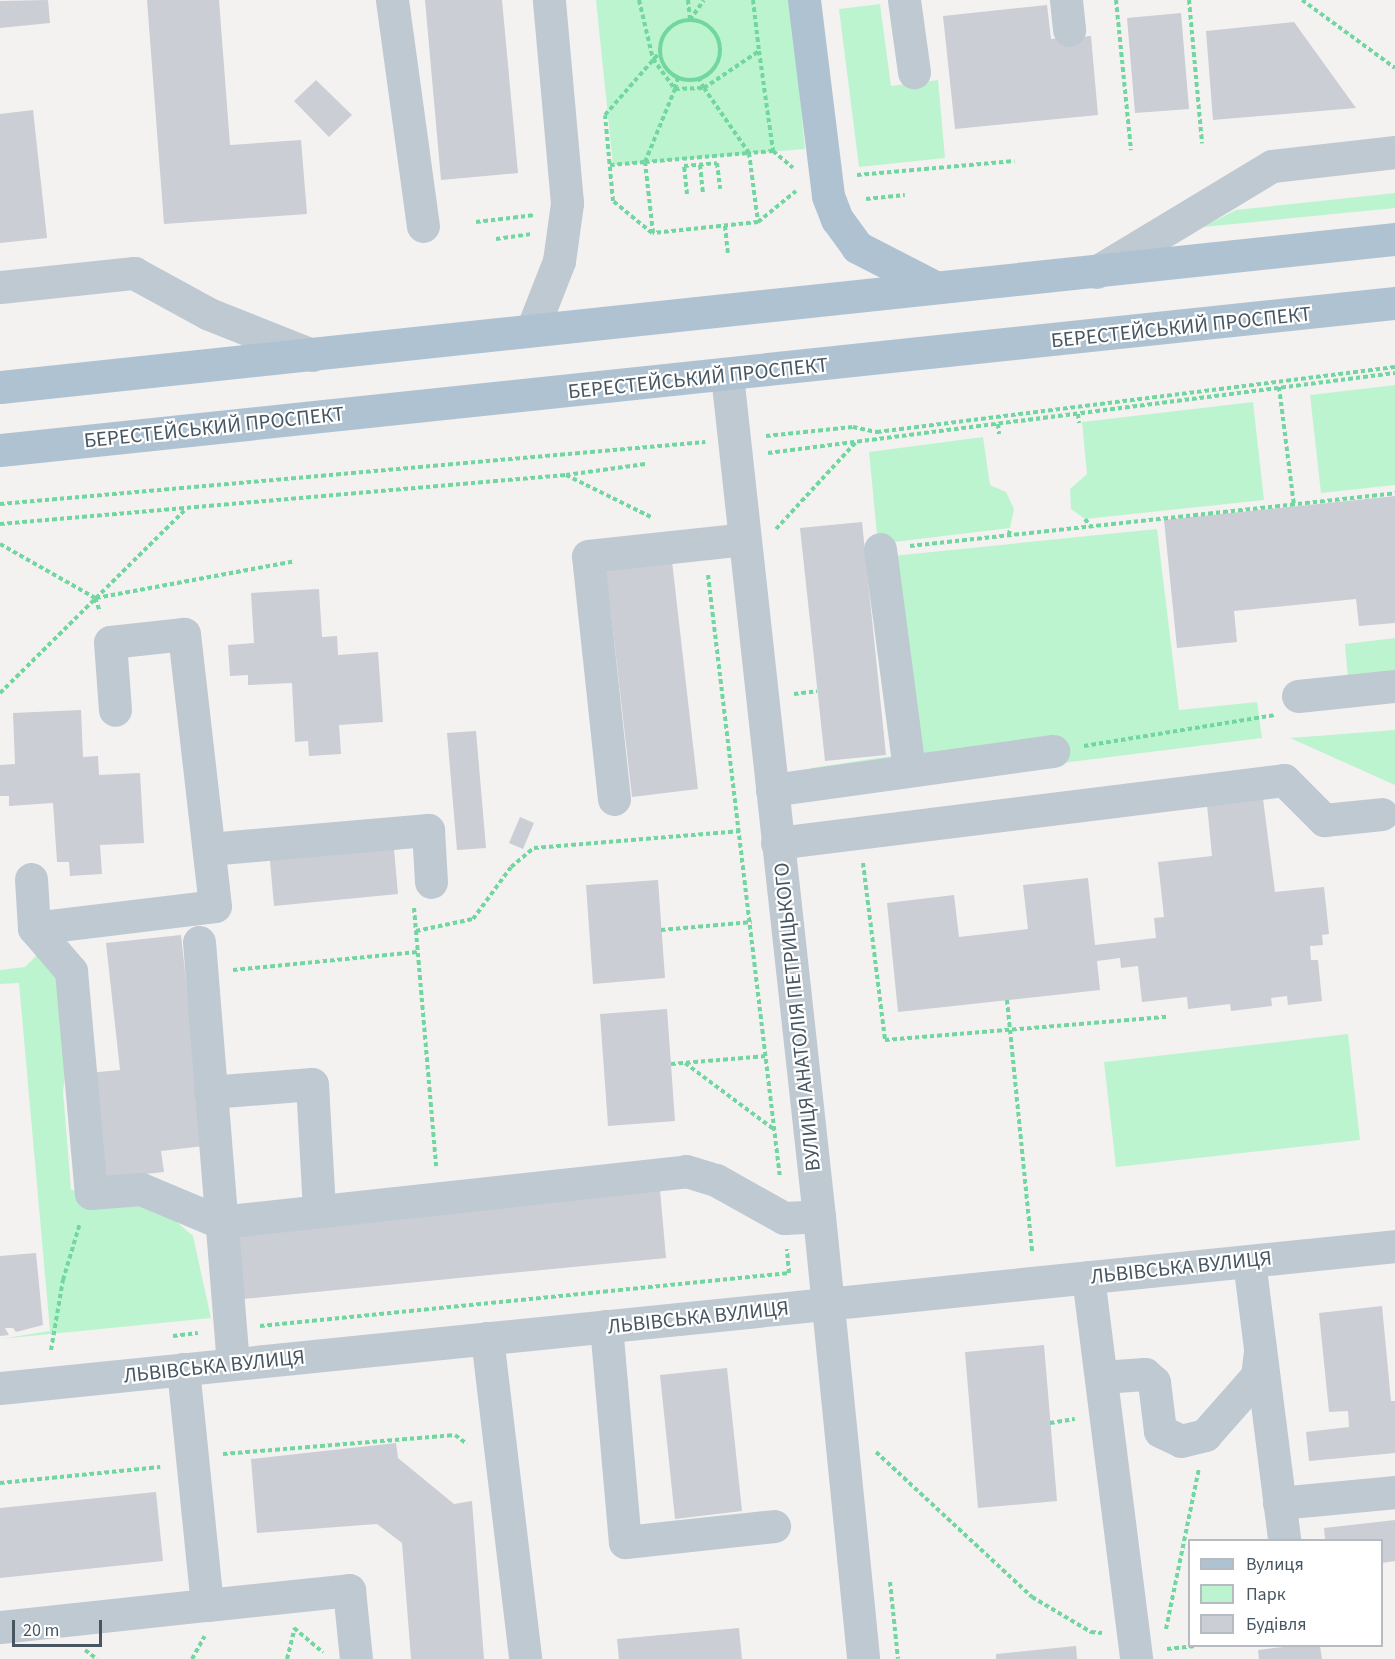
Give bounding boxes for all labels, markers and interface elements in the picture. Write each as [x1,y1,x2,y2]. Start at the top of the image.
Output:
street label: БЕРЕСТЕЙСЬКИЙ ПРОСПЕКТ [1050,301,1312,353]
street label: БЕРЕСТЕЙСЬКИЙ ПРОСПЕКТ [567,352,829,404]
street label: БЕРЕСТЕЙСЬКИЙ ПРОСПЕКТ [83,401,345,453]
street label: ВУЛИЦЯ АНАТОЛІЯ ПЕТРИЦЬКОГО [768,861,826,1173]
street label: ЛЬВІВСЬКА ВУЛИЦЯ [1089,1245,1273,1289]
street label: ЛЬВІВСЬКА ВУЛИЦЯ [606,1295,790,1339]
street label: ЛЬВІВСЬКА ВУЛИЦЯ [122,1344,306,1388]
legend [1188,1539,1383,1647]
text: Вулиця [1246,1552,1304,1577]
text: Парк [1246,1582,1286,1607]
scale bar [15,1608,105,1646]
text: Будівля [1246,1612,1306,1637]
text: 20 m [23,1618,59,1643]

